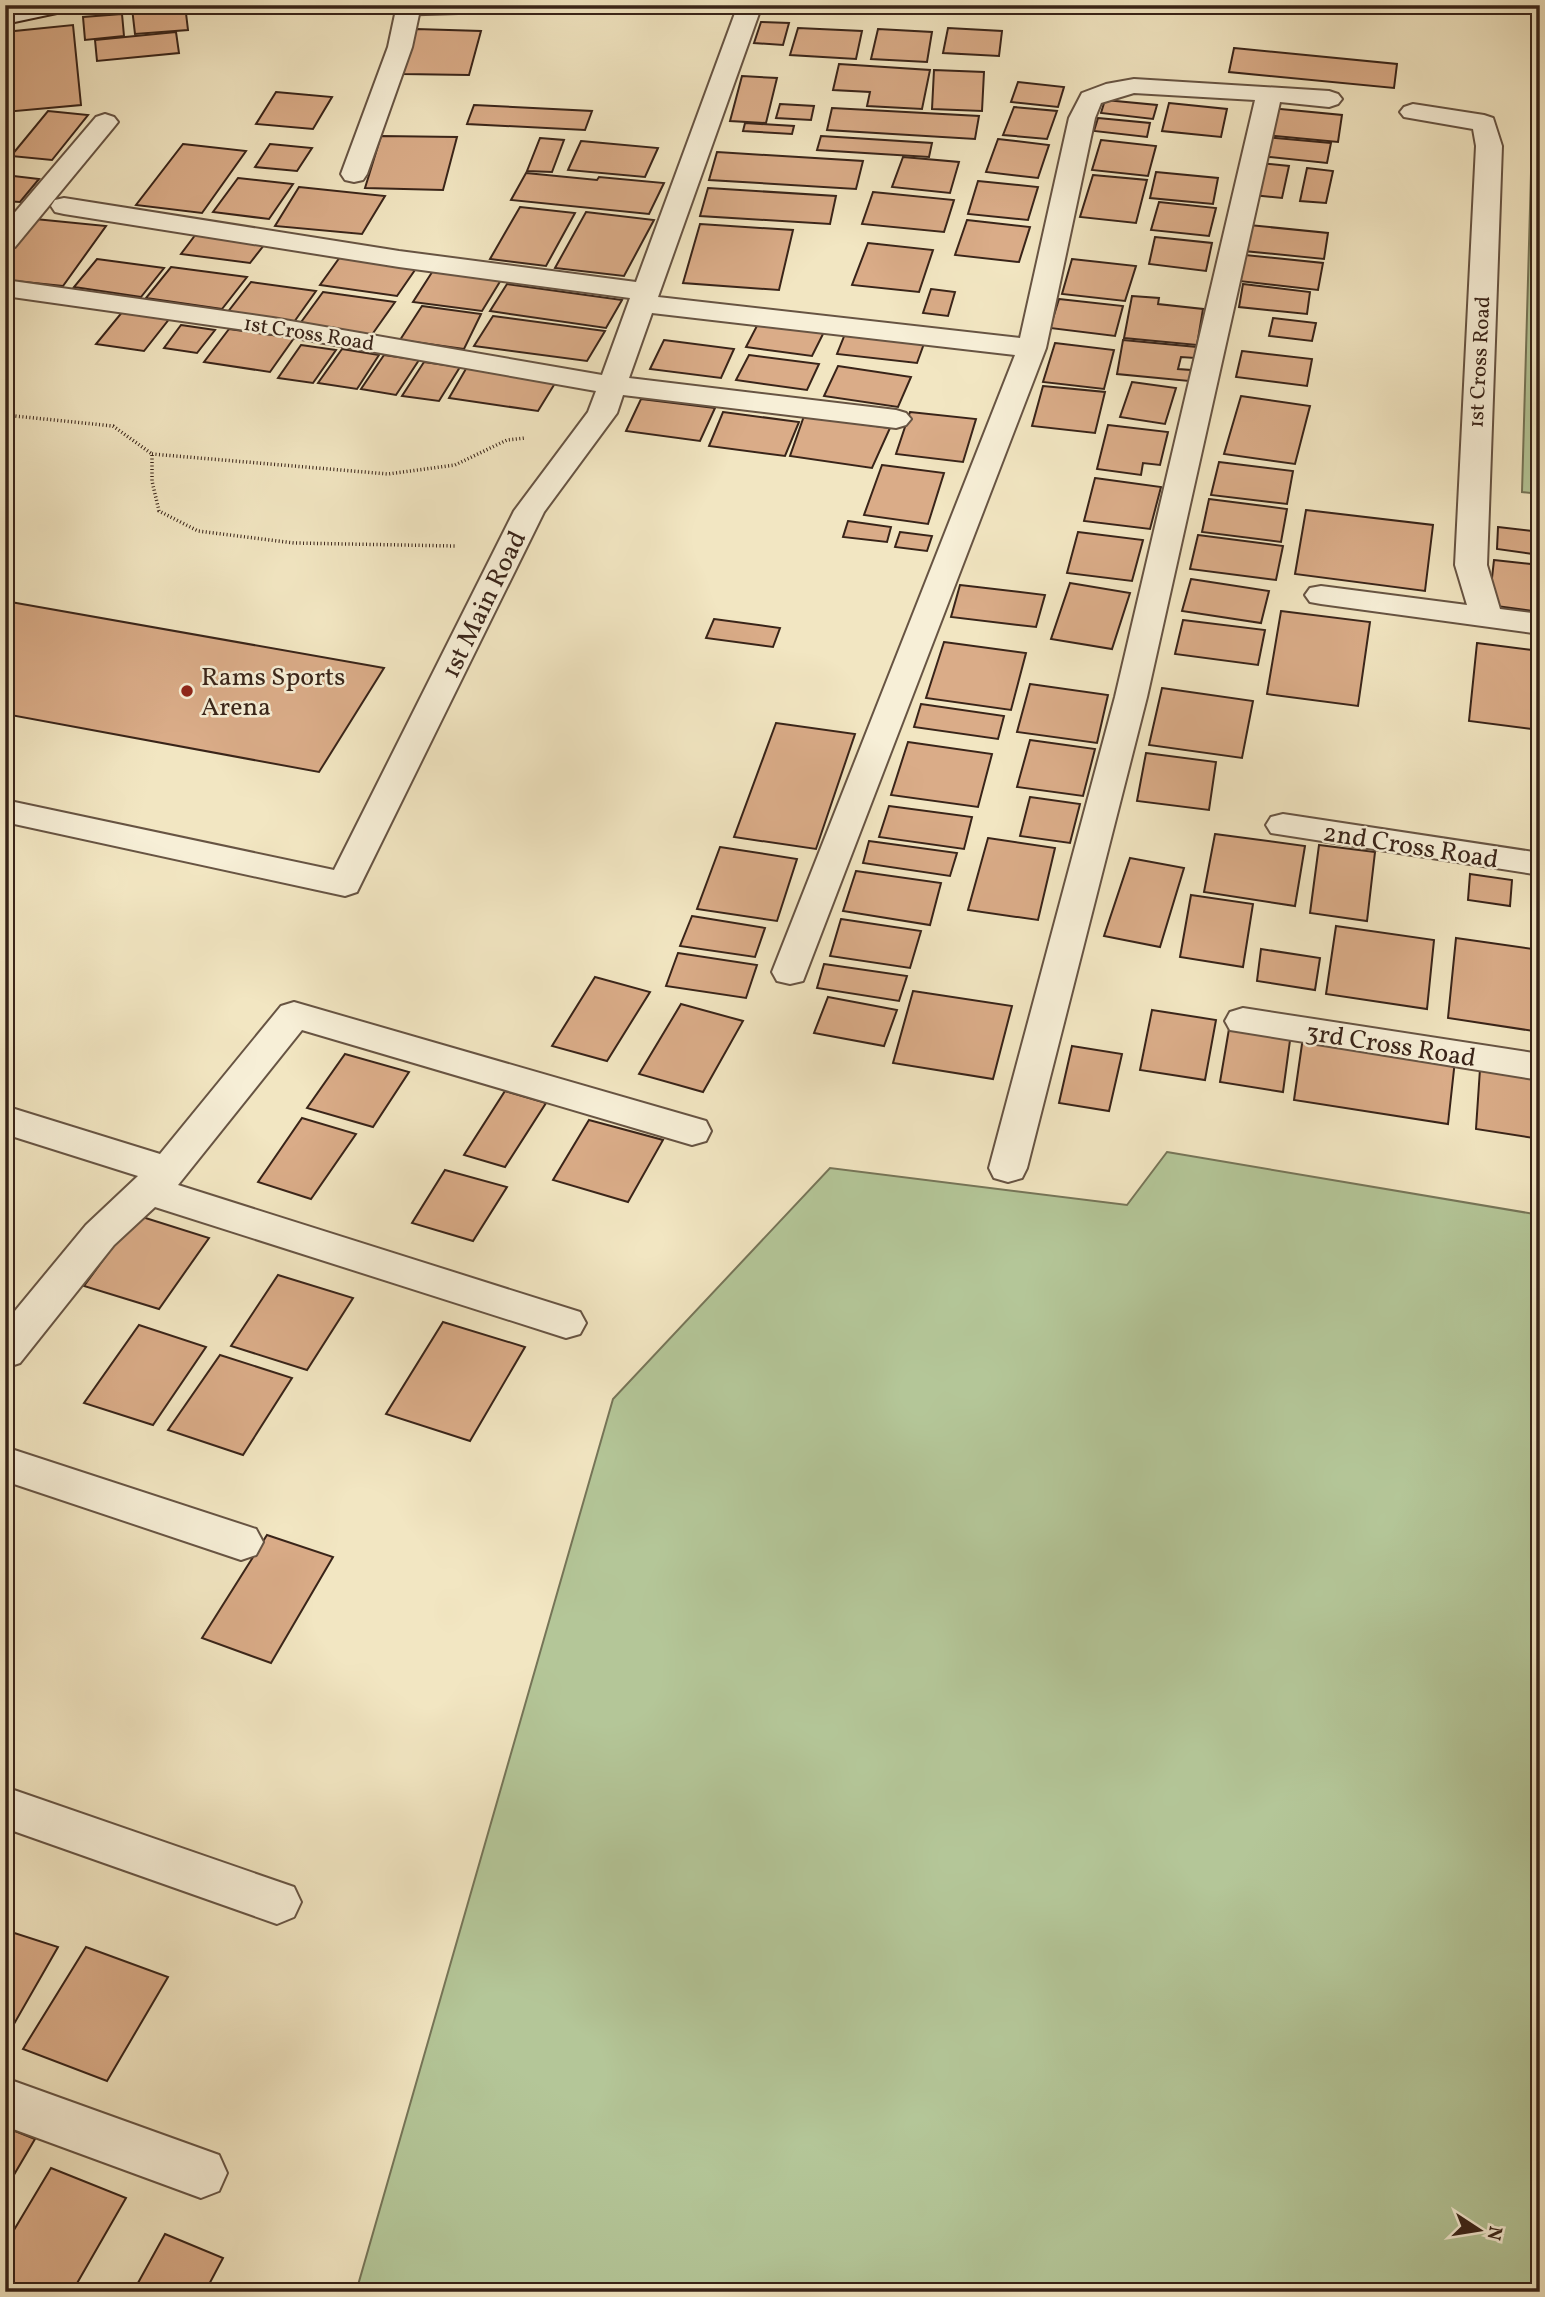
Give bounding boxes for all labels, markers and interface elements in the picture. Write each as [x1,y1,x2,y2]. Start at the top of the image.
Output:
street label: 1st Cross Road [1463,295,1498,429]
street label: 1st Cross Road [241,310,376,359]
street label: 1st Main Road [434,525,536,685]
place label: Rams Sports Arena [201,660,345,726]
marker: Rams Sports Arena [179,683,195,699]
street label: 2nd Cross Road [1320,815,1501,879]
street label: 3rd Cross Road [1303,1015,1478,1077]
north arrow [1444,2196,1514,2266]
text: N [1479,2224,1508,2243]

